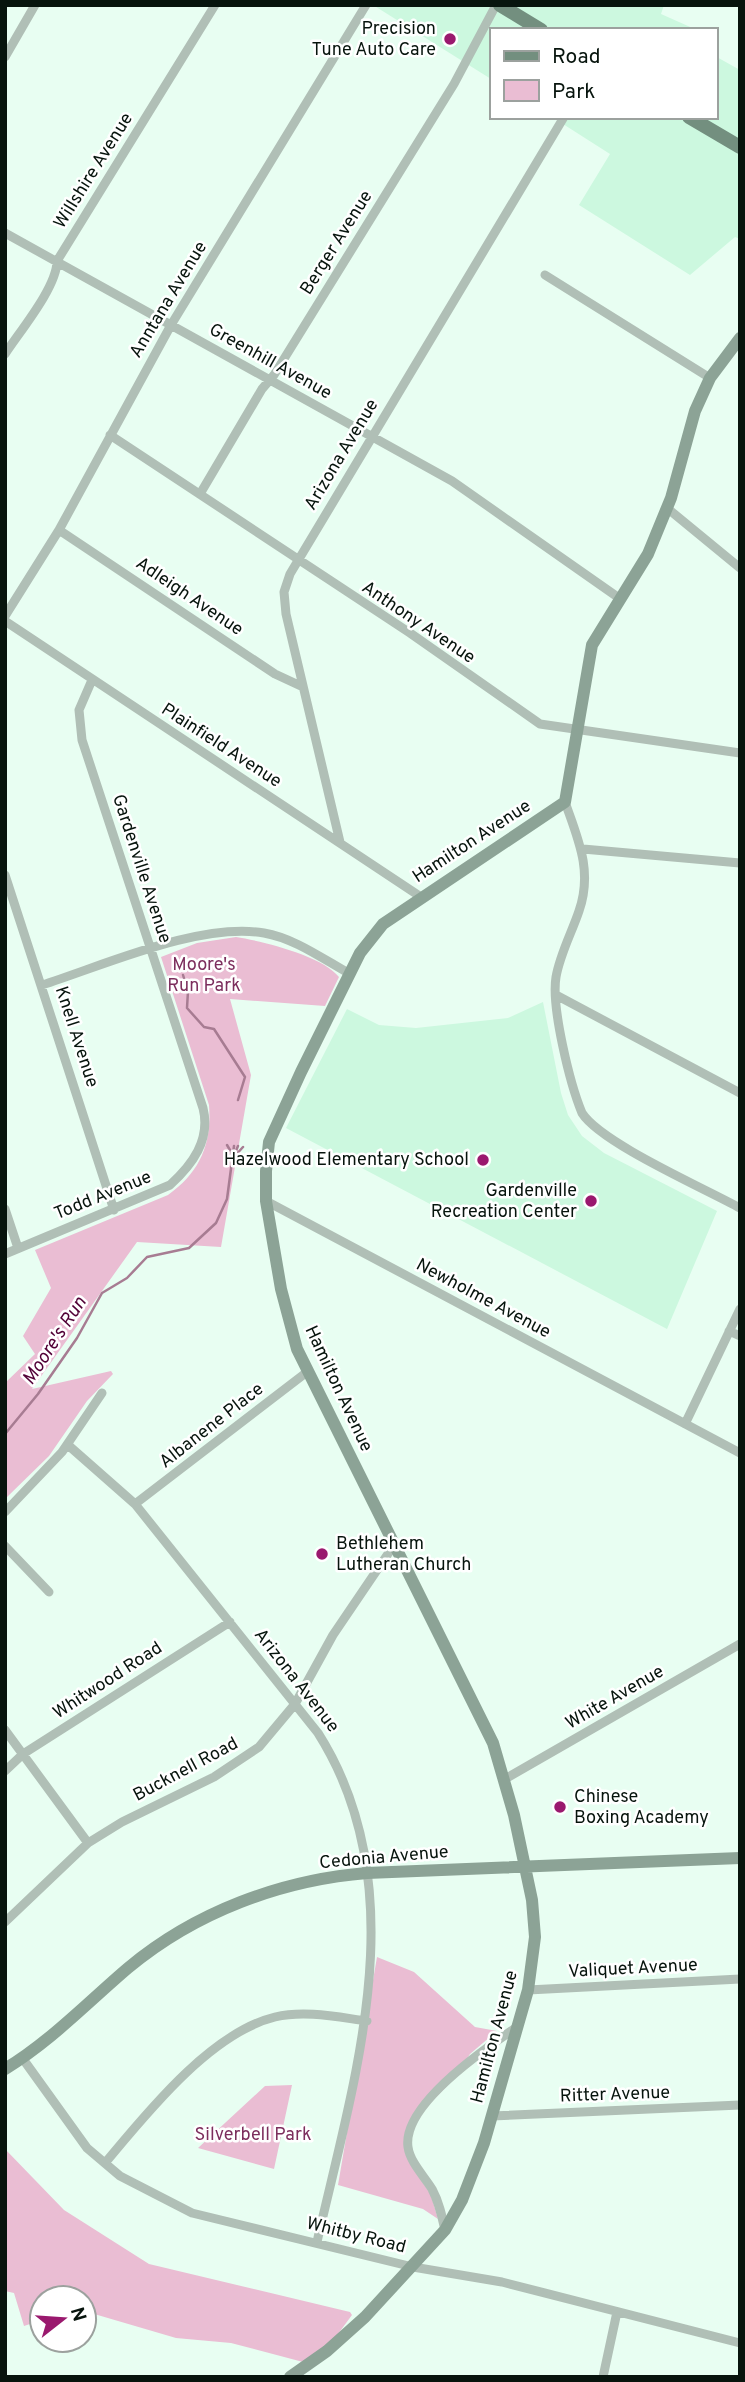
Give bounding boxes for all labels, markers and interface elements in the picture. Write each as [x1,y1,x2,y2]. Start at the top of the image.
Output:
place label: Precision Tune Auto Care [312,18,436,62]
legend [490,28,717,119]
marker: Precision Tune Auto Care [442,31,458,47]
text: Road [552,44,601,71]
text: Park [552,79,595,106]
street label: Willshire Avenue [49,109,139,233]
street label: Berger Avenue [296,186,378,300]
street label: Anntana Avenue [125,237,213,363]
street label: Greenhill Avenue [205,319,335,405]
street label: Arizona Avenue [300,395,384,515]
street label: Adleigh Avenue [131,552,247,642]
street label: Anthony Avenue [357,577,479,669]
street label: Plainfield Avenue [156,699,286,793]
street label: Gardenville Avenue [106,792,176,946]
street label: Hamilton Avenue [408,795,536,889]
park label: Moore's Run Park [167,954,241,998]
street label: Knell Avenue [49,983,103,1091]
place label: Hazelwood Elementary School [224,1149,469,1172]
marker: Hazelwood Elementary School [475,1152,491,1168]
street label: Todd Avenue [51,1166,155,1226]
place label: Gardenville Recreation Center [431,1180,577,1224]
marker: Gardenville Recreation Center [583,1193,599,1209]
street label: Newholme Avenue [412,1254,554,1344]
water label: Moore's Run [17,1292,93,1390]
street label: Hamilton Avenue [299,1322,377,1456]
street label: Albanene Place [155,1378,269,1474]
place label: Bethlehem Lutheran Church [336,1533,471,1577]
marker: Bethlehem Lutheran Church [314,1546,330,1562]
street label: Arizona Avenue [248,1624,344,1738]
street label: Whitwood Road [49,1637,167,1725]
street label: White Avenue [562,1661,668,1735]
street label: Bucknell Road [129,1733,243,1807]
place label: Chinese Boxing Academy [574,1786,709,1830]
marker: Chinese Boxing Academy [552,1799,568,1815]
street label: Cedonia Avenue [318,1841,450,1875]
street label: Valiquet Avenue [568,1954,698,1984]
street label: Hamilton Avenue [466,1968,524,2106]
street label: Ritter Avenue [559,2082,671,2108]
park label: Silverbell Park [195,2124,311,2147]
street label: Whitby Road [304,2213,408,2259]
north arrow [28,2284,98,2354]
text: N [64,2305,91,2325]

